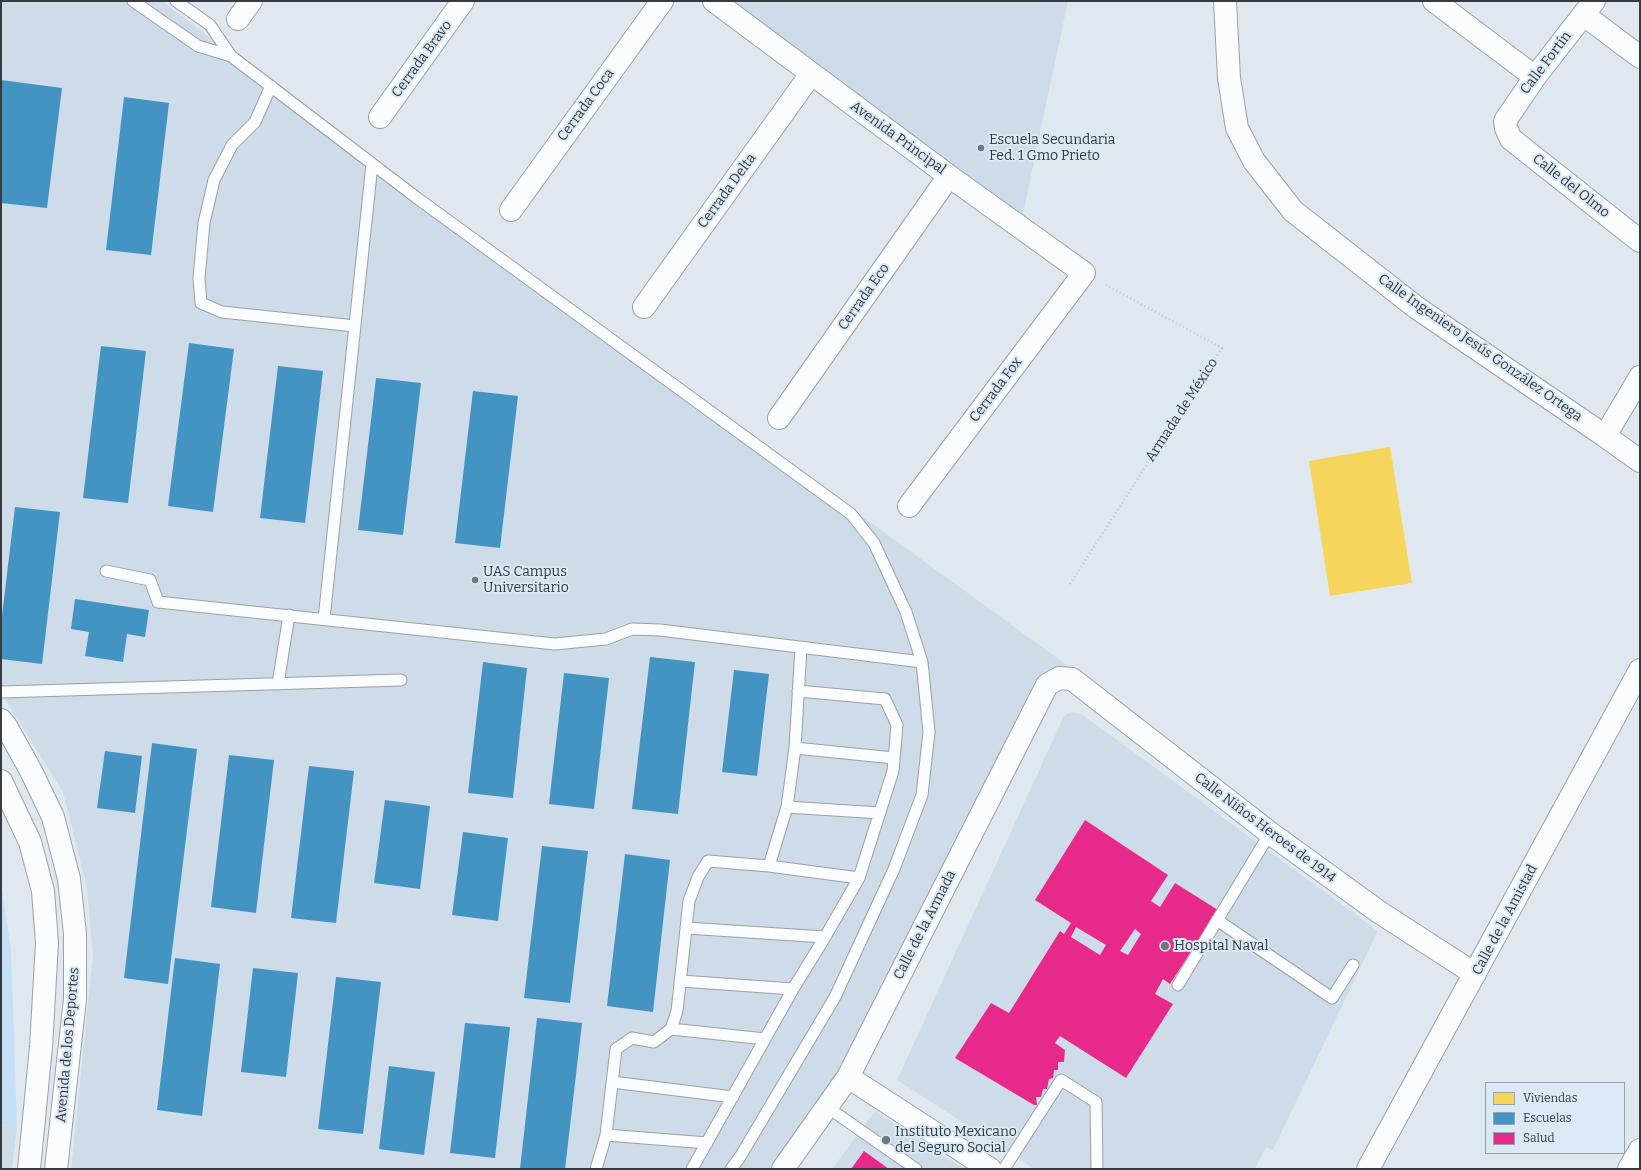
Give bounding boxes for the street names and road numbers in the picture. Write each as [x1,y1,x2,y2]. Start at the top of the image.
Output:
street label: Cerrada Bravo [388,17,456,101]
street label: Calle Fortín [1517,28,1575,98]
street label: Cerrada Coca [554,65,618,145]
street label: Avenida Principal [847,98,949,178]
street label: Cerrada Delta [694,150,760,232]
street label: Calle del Olmo [1529,151,1613,221]
street label: Cerrada Eco [835,260,893,334]
street label: Calle Ingeniero Jesús González Ortega [1375,271,1585,425]
street label: Cerrada Fox [966,354,1026,426]
street label: Armada de México [1142,355,1222,465]
street label: Calle Niños Heroes de 1914 [1191,769,1339,887]
street label: Calle de la Amistad [1469,862,1541,978]
street label: Calle de la Armada [890,868,960,982]
street label: Avenida de los Deportes [53,967,83,1123]

